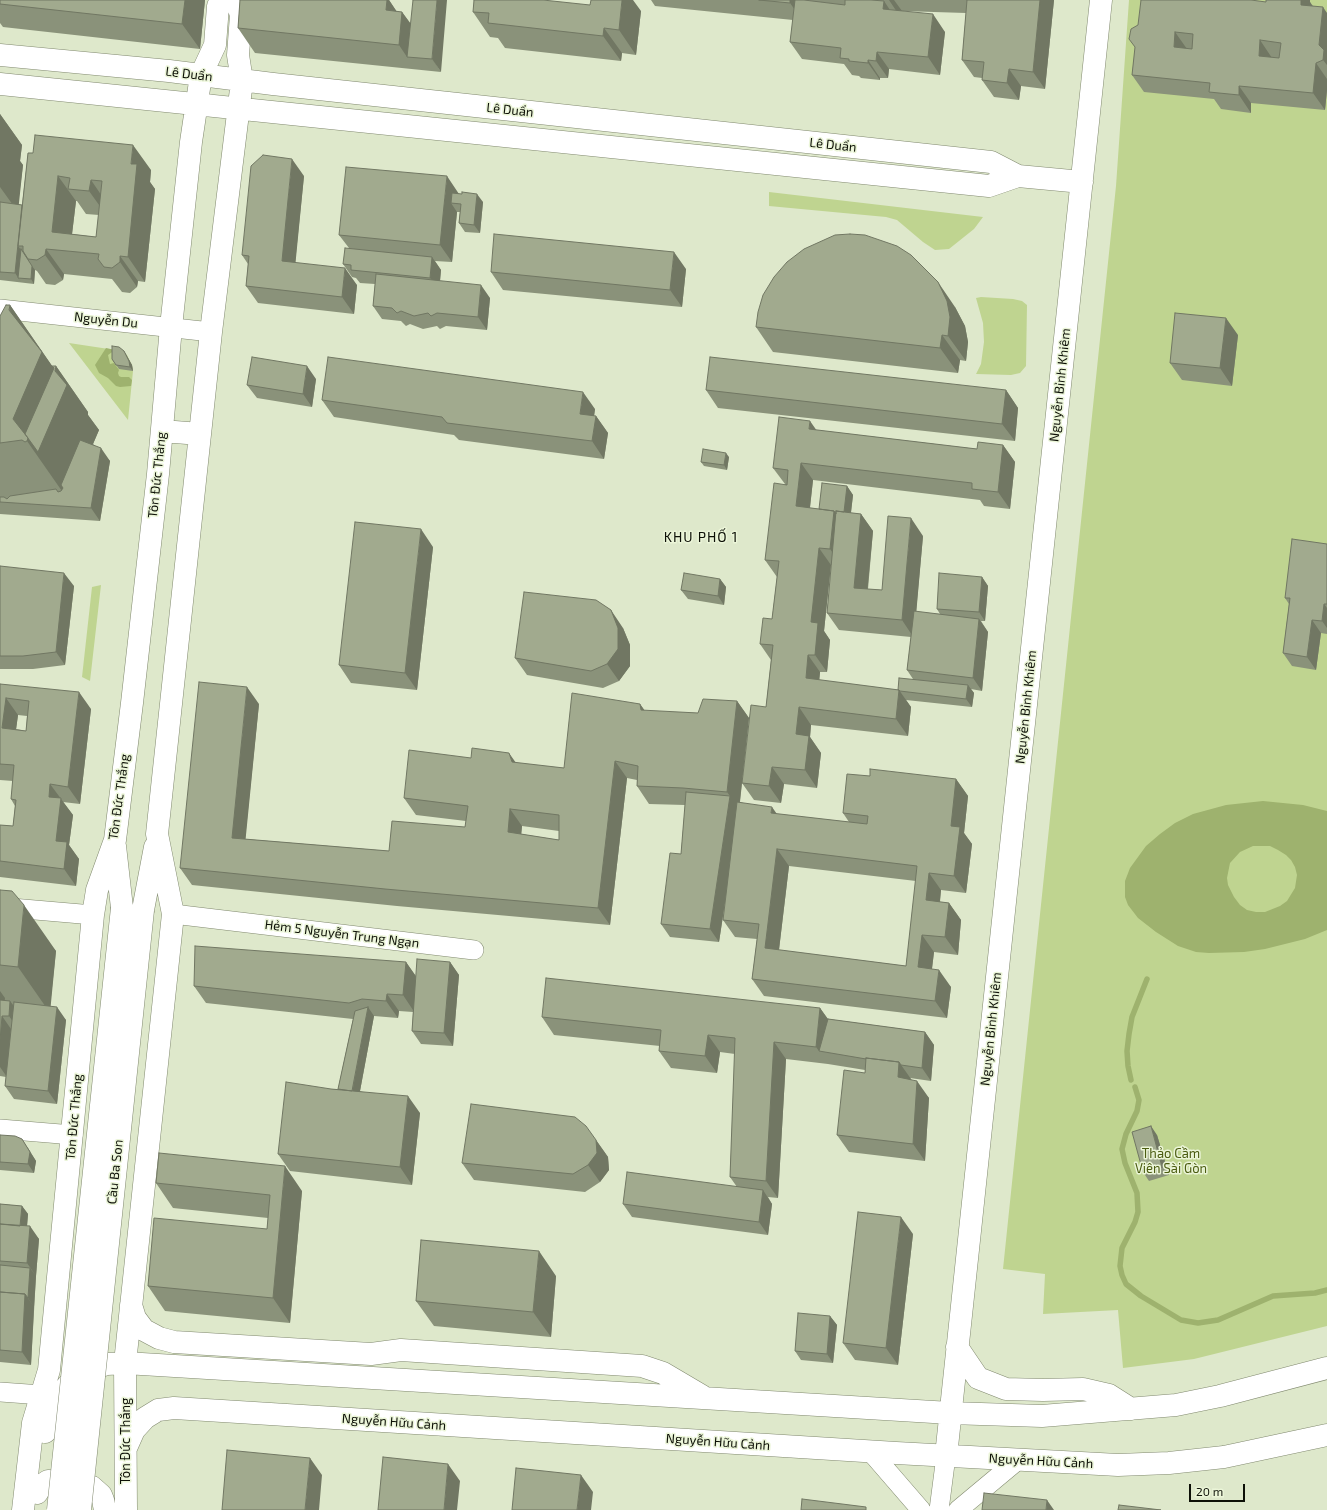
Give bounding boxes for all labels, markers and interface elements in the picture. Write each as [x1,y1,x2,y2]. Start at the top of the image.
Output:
street label: Lê Duẩn [165,63,213,85]
street label: Lê Duẩn [486,100,534,120]
street label: Lê Duẩn [809,135,857,155]
street label: Nguyễn Du [73,309,139,331]
street label: Nguyễn Bỉnh Khiêm [1046,327,1074,443]
street label: Tôn Đức Thắng [145,431,169,519]
district label: KHU PHỐ 1 [664,529,738,545]
street label: Nguyễn Bỉnh Khiêm [1012,649,1040,765]
street label: Tôn Đức Thắng [105,753,133,841]
street label: Hẻm 5 Nguyễn Trung Ngạn [264,917,420,951]
street label: Nguyễn Bỉnh Khiêm [977,971,1005,1087]
street label: Tôn Đức Thắng [62,1073,86,1161]
street label: Cầu Ba Son [104,1139,126,1205]
park label: Thảo Cầm Viên Sài Gòn [1135,1146,1207,1177]
street label: Tôn Đức Thắng [118,1398,134,1484]
street label: Nguyễn Hữu Cảnh [341,1411,447,1433]
street label: Nguyễn Hữu Cảnh [665,1431,771,1453]
street label: Nguyễn Hữu Cảnh [988,1450,1094,1472]
scale bar [1191,1476,1247,1502]
text: 20 m [1196,1484,1223,1498]

